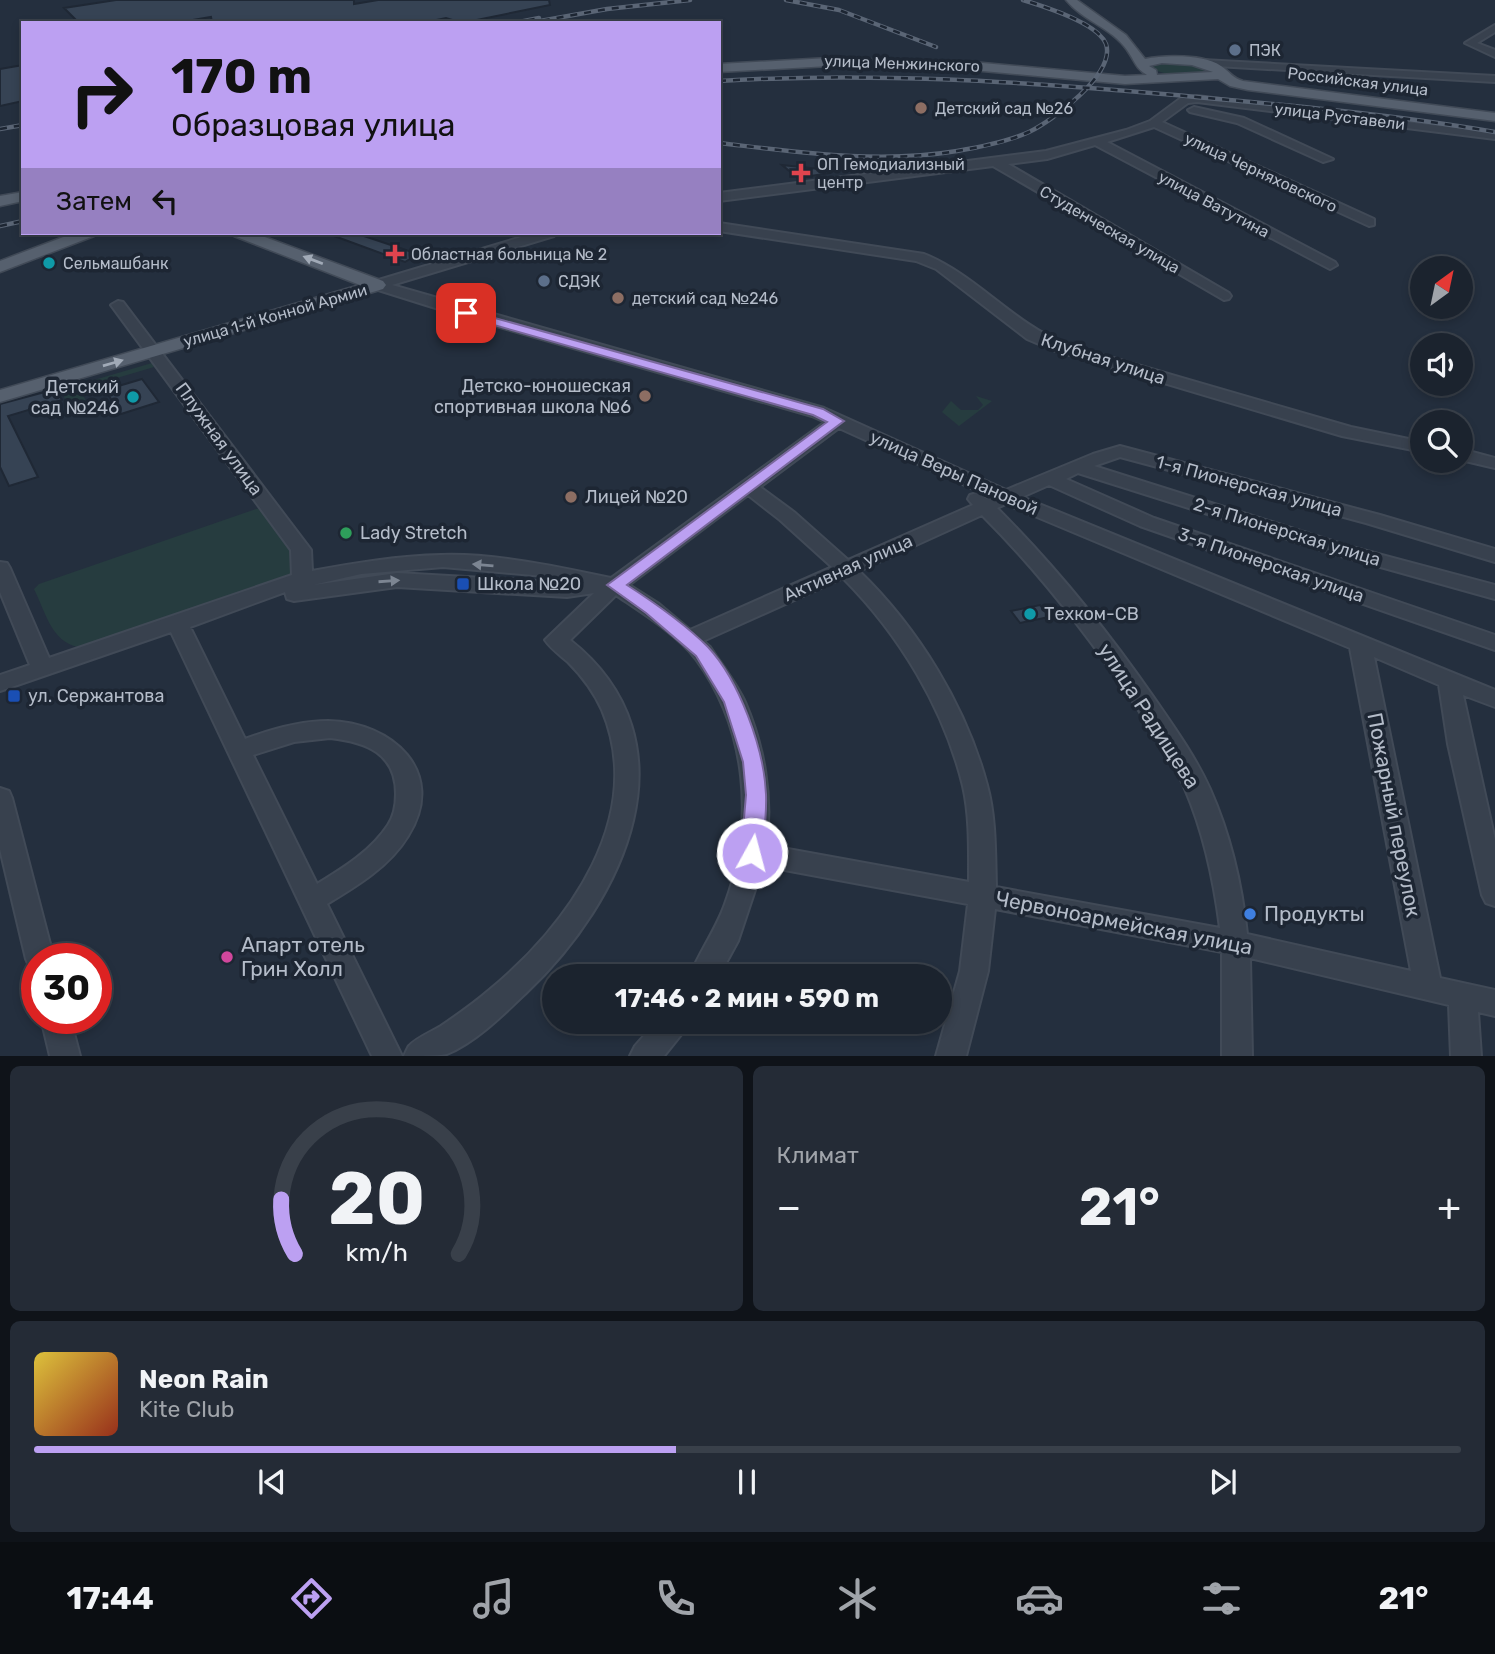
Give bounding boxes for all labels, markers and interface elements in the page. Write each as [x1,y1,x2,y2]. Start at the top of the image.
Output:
place label: ПЭК [1249,41,1281,60]
marker: ПЭК [1227,42,1243,58]
text: 170 m [171,47,312,105]
icon: right [56,49,147,140]
street label: улица Менжинского [824,51,980,76]
street label: Российская улица [1287,63,1429,100]
place label: Детский сад №26 [935,99,1073,118]
street label: улица Руставели [1274,99,1406,134]
marker: Детский сад №26 [913,100,929,116]
text: Образцовая улица [171,106,455,144]
street label: улица Черняховского [1181,129,1340,216]
place label: ОП Гемодиализный центр [817,155,965,192]
marker: ОП Гемодиализный центр [791,163,811,183]
street label: улица Ватутина [1155,167,1272,242]
icon: left [146,182,184,220]
street label: Студенческая улица [1036,182,1183,277]
text: Затем [56,186,132,217]
marker: Областная больница № 2 [385,244,405,264]
place label: Областная больница № 2 [411,245,607,264]
place label: Сельмашбанк [63,254,169,273]
one-way arrow [303,254,324,265]
marker: Сельмашбанк [41,255,57,271]
north arrow [1410,256,1474,318]
map controls [1410,256,1473,473]
place label: СДЭК [558,272,600,291]
marker: СДЭК [536,273,552,289]
street label: улица 1-й Конной Армии [181,280,369,351]
pin [436,283,496,343]
place label: детский сад №246 [632,289,778,308]
marker: детский сад №246 [610,290,626,306]
icon: arrive [447,294,485,332]
street label: Клубная улица [1038,329,1168,389]
button: sound [1410,333,1473,396]
one-way arrow [102,357,123,367]
place label: Детско-юношеская спортивная школа №6 [434,375,631,418]
place label: Детский сад №246 [31,376,119,419]
street label: Плужная улица [171,378,267,500]
marker: Детско-юношеская спортивная школа №6 [637,388,653,404]
marker: Детский сад №246 [125,389,141,405]
button: search [1410,410,1473,473]
street label: улица Веры Пановой [867,426,1041,520]
street label: 1-я Пионерская улица [1153,451,1345,521]
place label: Лицей №20 [585,486,688,508]
marker: Лицей №20 [563,489,579,505]
street label: 2-я Пионерская улица [1191,493,1383,571]
place label: Lady Stretch [360,522,468,544]
street label: 3-я Пионерская улица [1175,523,1367,607]
marker: Lady Stretch [338,525,354,541]
street label: Активная улица [780,530,916,606]
one-way arrow [472,559,494,570]
place label: Школа №20 [477,573,581,595]
one-way arrow [378,575,400,586]
marker: Школа №20 [455,576,471,592]
place label: Техком-СВ [1044,603,1139,625]
marker: Техком-СВ [1022,606,1038,622]
street label: улица Радищева [1093,638,1206,793]
place label: ул. Сержантова [28,685,164,707]
marker: ул. Сержантова [6,688,22,704]
street label: Пожарный переулок [1362,710,1427,919]
position arrow [715,816,789,890]
street label: Червоноармейская улица [994,885,1255,960]
place label: Продукты [1264,901,1365,926]
marker: Продукты [1242,906,1258,922]
place label: Апарт отель Грин Холл [241,932,365,981]
speed limit sign: 30 [21,943,112,1034]
marker: Апарт отель Грин Холл [219,949,235,965]
text: 17:46 · 2 мин · 590 m [615,983,879,1014]
text: Климат [777,1141,859,1169]
text: 20 [328,1157,425,1243]
text: 21° [1079,1176,1160,1238]
text: − [777,1184,801,1230]
text: + [1437,1184,1461,1230]
text: km/h [345,1238,407,1267]
text: Neon Rain [139,1364,269,1395]
text: Kite Club [139,1395,234,1423]
icon: previous [253,1463,291,1501]
icon: pause [728,1463,766,1501]
icon: next [1204,1463,1242,1501]
icon: directions [287,1574,336,1623]
icon: music [469,1574,518,1623]
icon: phone [651,1574,700,1623]
icon: climate [833,1574,882,1623]
icon: car [1015,1574,1064,1623]
icon: filters [1197,1574,1246,1623]
text: 17:44 [66,1579,154,1617]
text: 21° [1379,1579,1428,1617]

